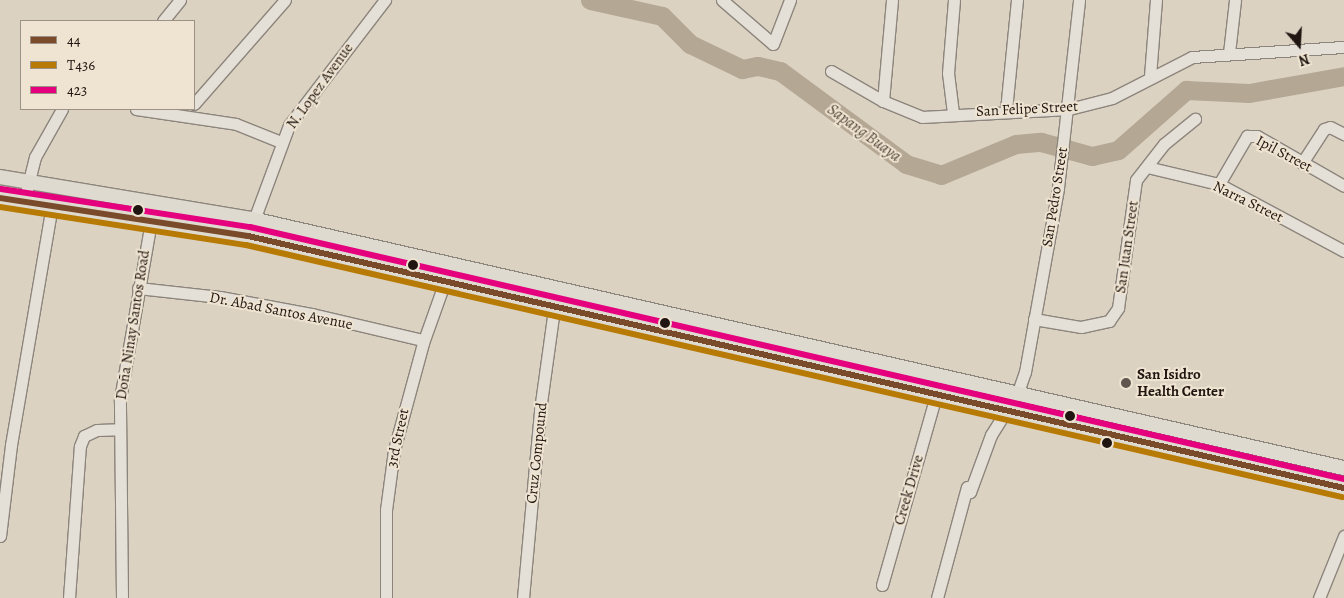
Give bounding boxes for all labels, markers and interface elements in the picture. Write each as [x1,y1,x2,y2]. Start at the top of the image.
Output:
legend [20,20,195,110]
north arrow [1274,20,1324,70]
text: 44 [67,30,81,50]
street label: N. Lopez Avenue [283,39,357,133]
text: N [1296,49,1312,70]
text: T436 [67,55,95,75]
text: 423 [67,80,87,100]
street label: San Felipe Street [976,97,1078,121]
water label: Sapang Buaya [823,100,905,166]
street label: Ipil Street [1253,132,1315,176]
street label: San Pedro Street [1038,146,1072,248]
street label: Narra Street [1210,177,1286,227]
street label: San Juan Street [1112,199,1142,295]
unlabelled marker [133,205,143,215]
street label: Doña Ninay Santos Road [112,249,154,401]
unlabelled marker [408,260,418,270]
street label: Dr. Abad Santos Avenue [208,288,354,334]
unlabelled marker [660,318,670,328]
place label: San Isidro Health Center [1137,365,1224,400]
marker: San Isidro Health Center [1119,376,1133,390]
street label: Cruz Compound [523,402,551,504]
street label: 3rd Street [383,407,413,469]
unlabelled marker [1065,411,1075,421]
unlabelled marker [1102,438,1112,448]
street label: Creek Drive [890,453,928,527]

